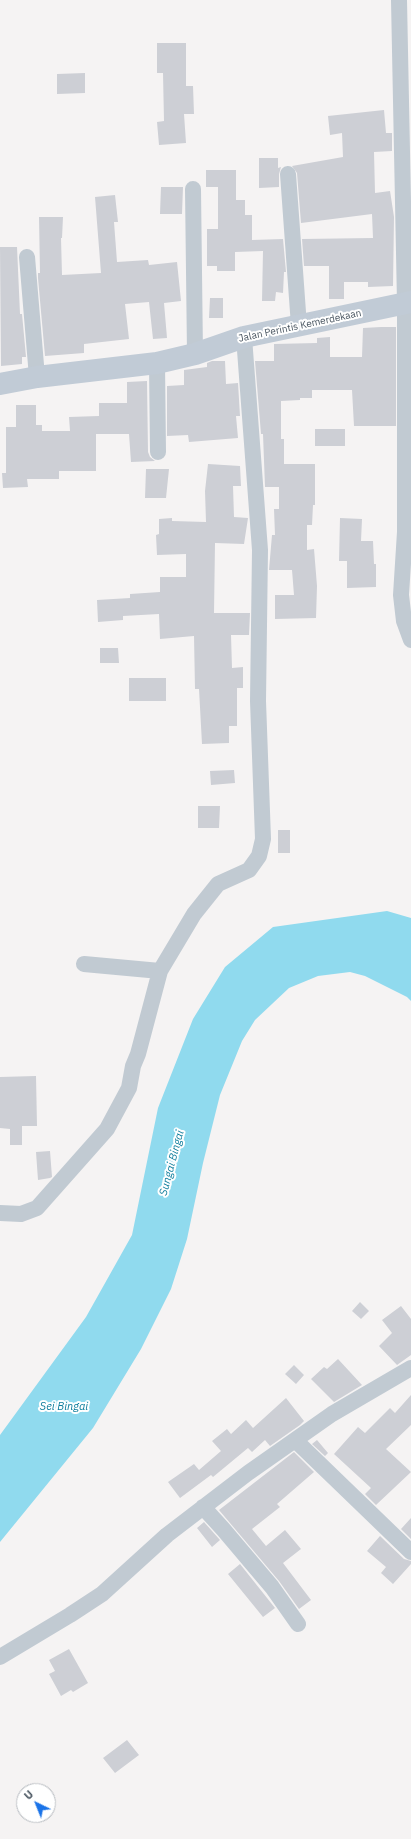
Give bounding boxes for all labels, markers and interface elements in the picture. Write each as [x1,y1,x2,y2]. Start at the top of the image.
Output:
street label: Jalan Perintis Kemerdekaan [237,307,363,345]
water label: Sungai Bingai [157,1129,187,1197]
water label: Sei Bingai [40,1400,88,1414]
north arrow [16,1783,56,1823]
text: U [21,1787,36,1803]

